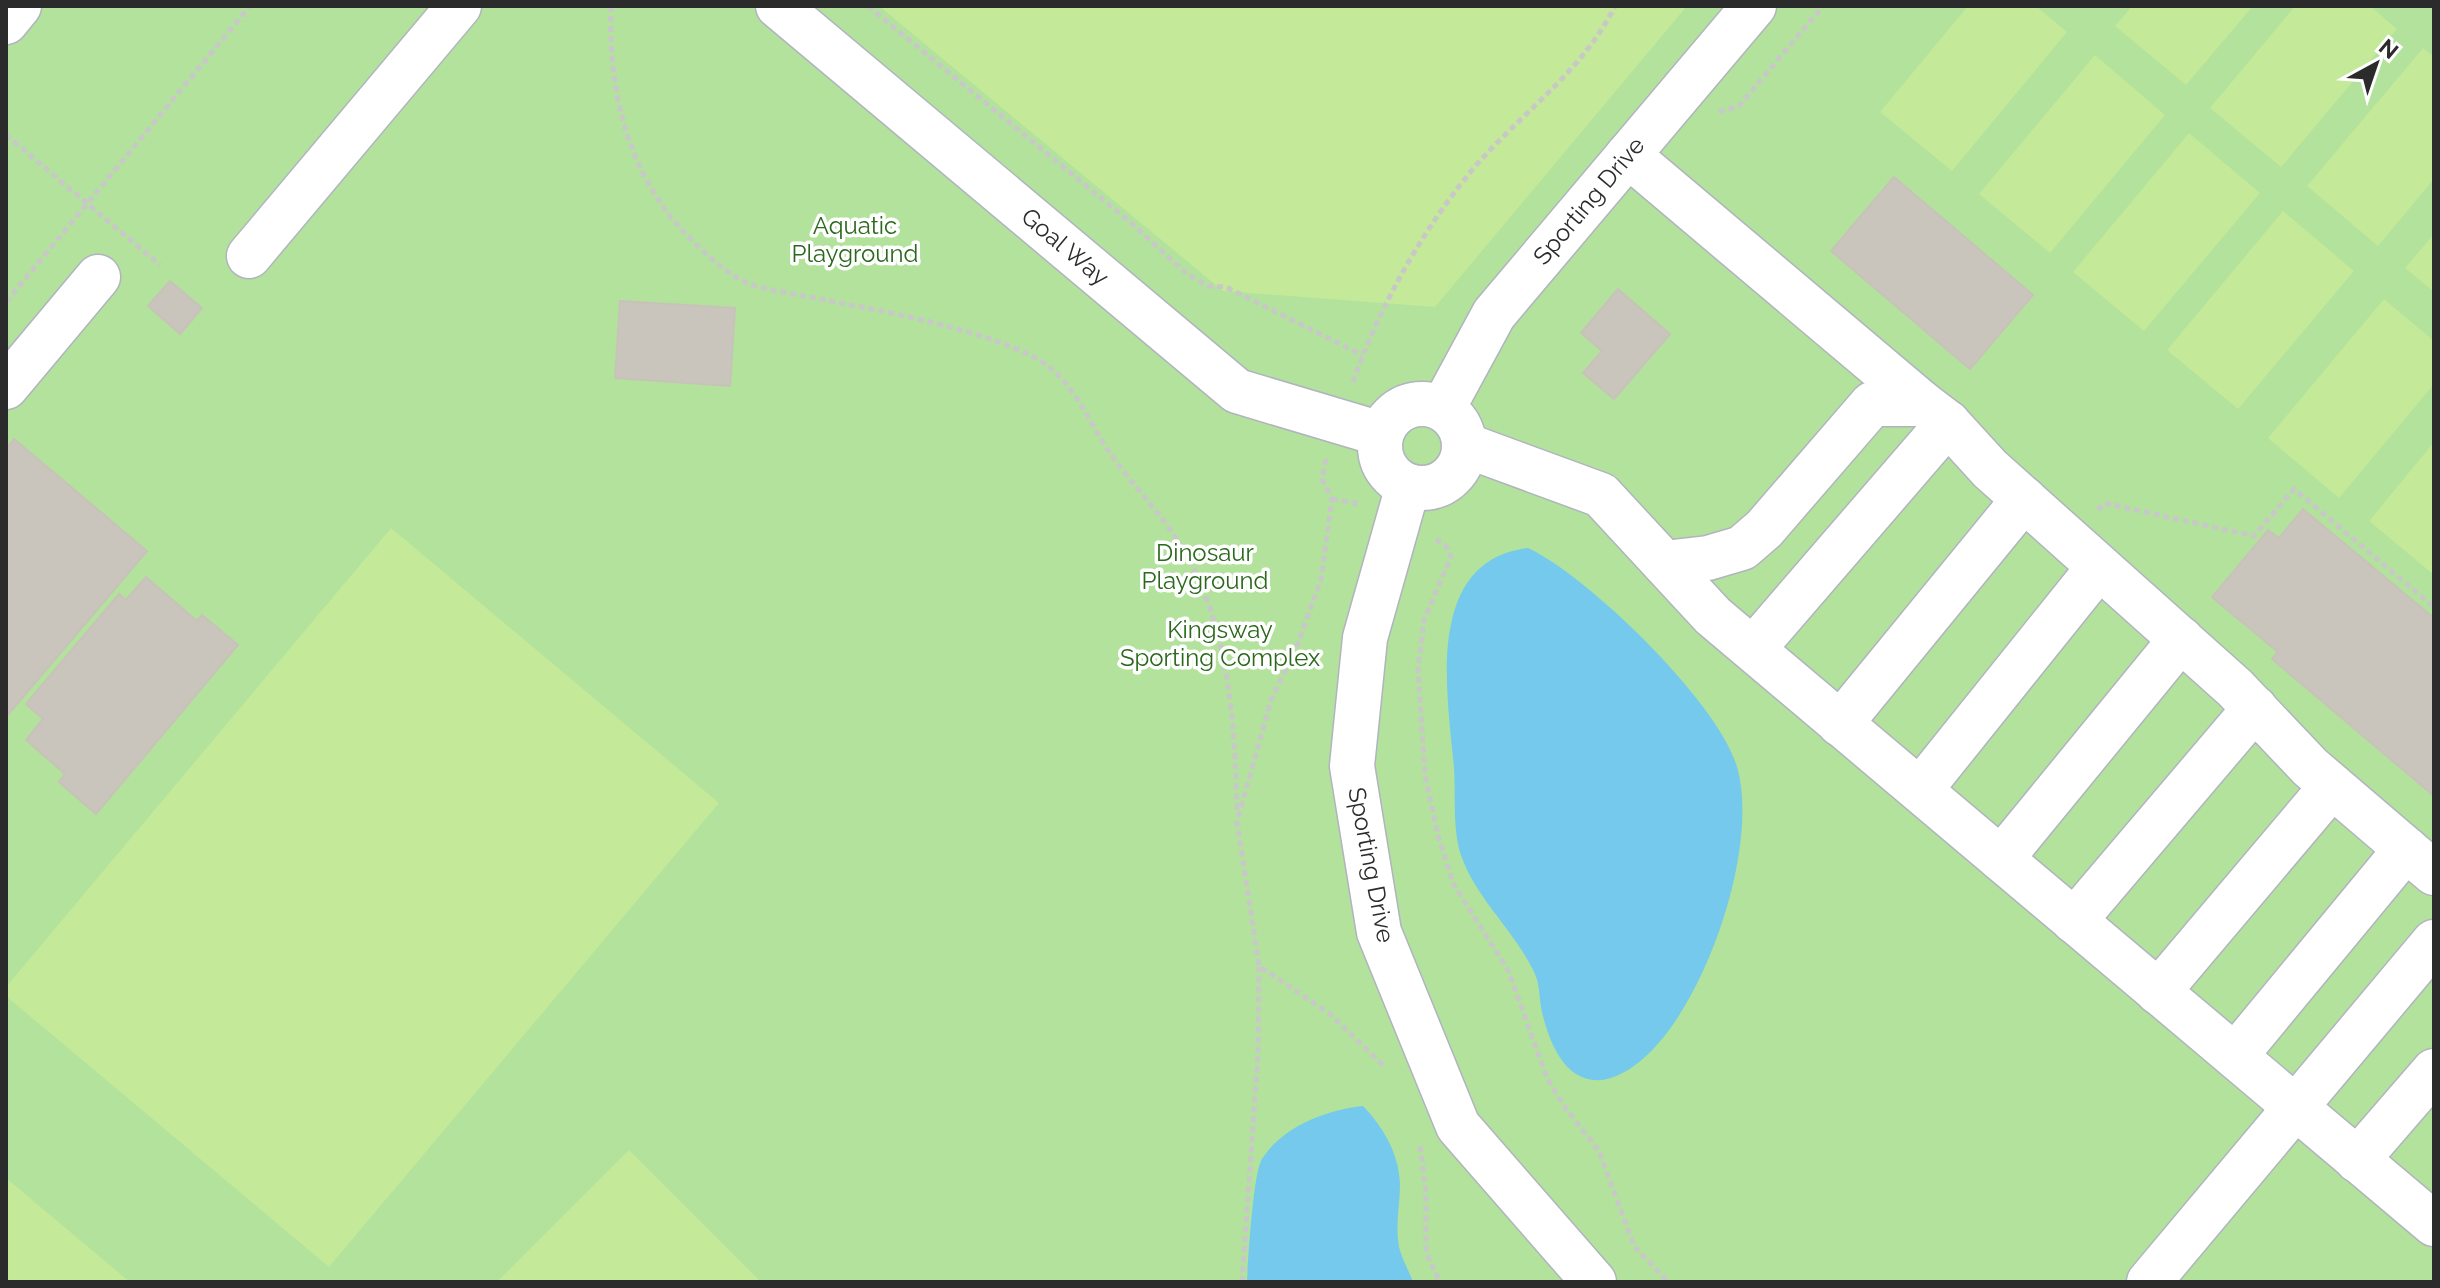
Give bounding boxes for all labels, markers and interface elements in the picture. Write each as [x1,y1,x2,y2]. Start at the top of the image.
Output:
north arrow [2336,24,2416,104]
text: N [2374,33,2404,64]
street label: Sporting Drive [1527,131,1650,270]
street label: Goal Way [1016,202,1115,292]
park label: Aquatic Playground [791,211,919,268]
park label: Dinosaur Playground [1141,538,1269,595]
park label: Kingsway Sporting Complex [1120,615,1320,672]
street label: Sporting Drive [1342,785,1401,945]

